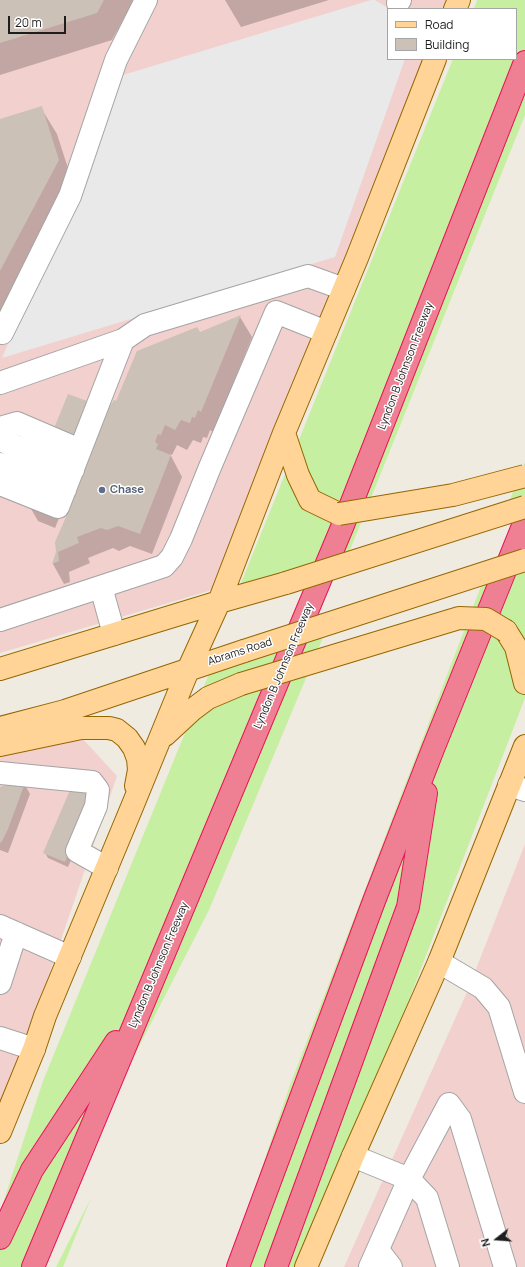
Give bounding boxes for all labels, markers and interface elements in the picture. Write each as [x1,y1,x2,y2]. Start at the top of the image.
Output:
scale bar [10,8,68,34]
legend [387,8,517,60]
text: 20 m [15,14,42,31]
text: Road [425,16,453,33]
text: Building [425,36,469,53]
street label: Lyndon B Johnson Freeway [376,300,436,432]
place label: Chase [110,483,144,497]
marker: Chase [97,485,107,495]
street label: Lyndon B Johnson Freeway [251,601,317,731]
street label: Abrams Road [206,635,274,669]
street label: Lyndon B Johnson Freeway [126,900,192,1030]
north arrow [477,1219,517,1259]
text: N [477,1237,493,1249]

